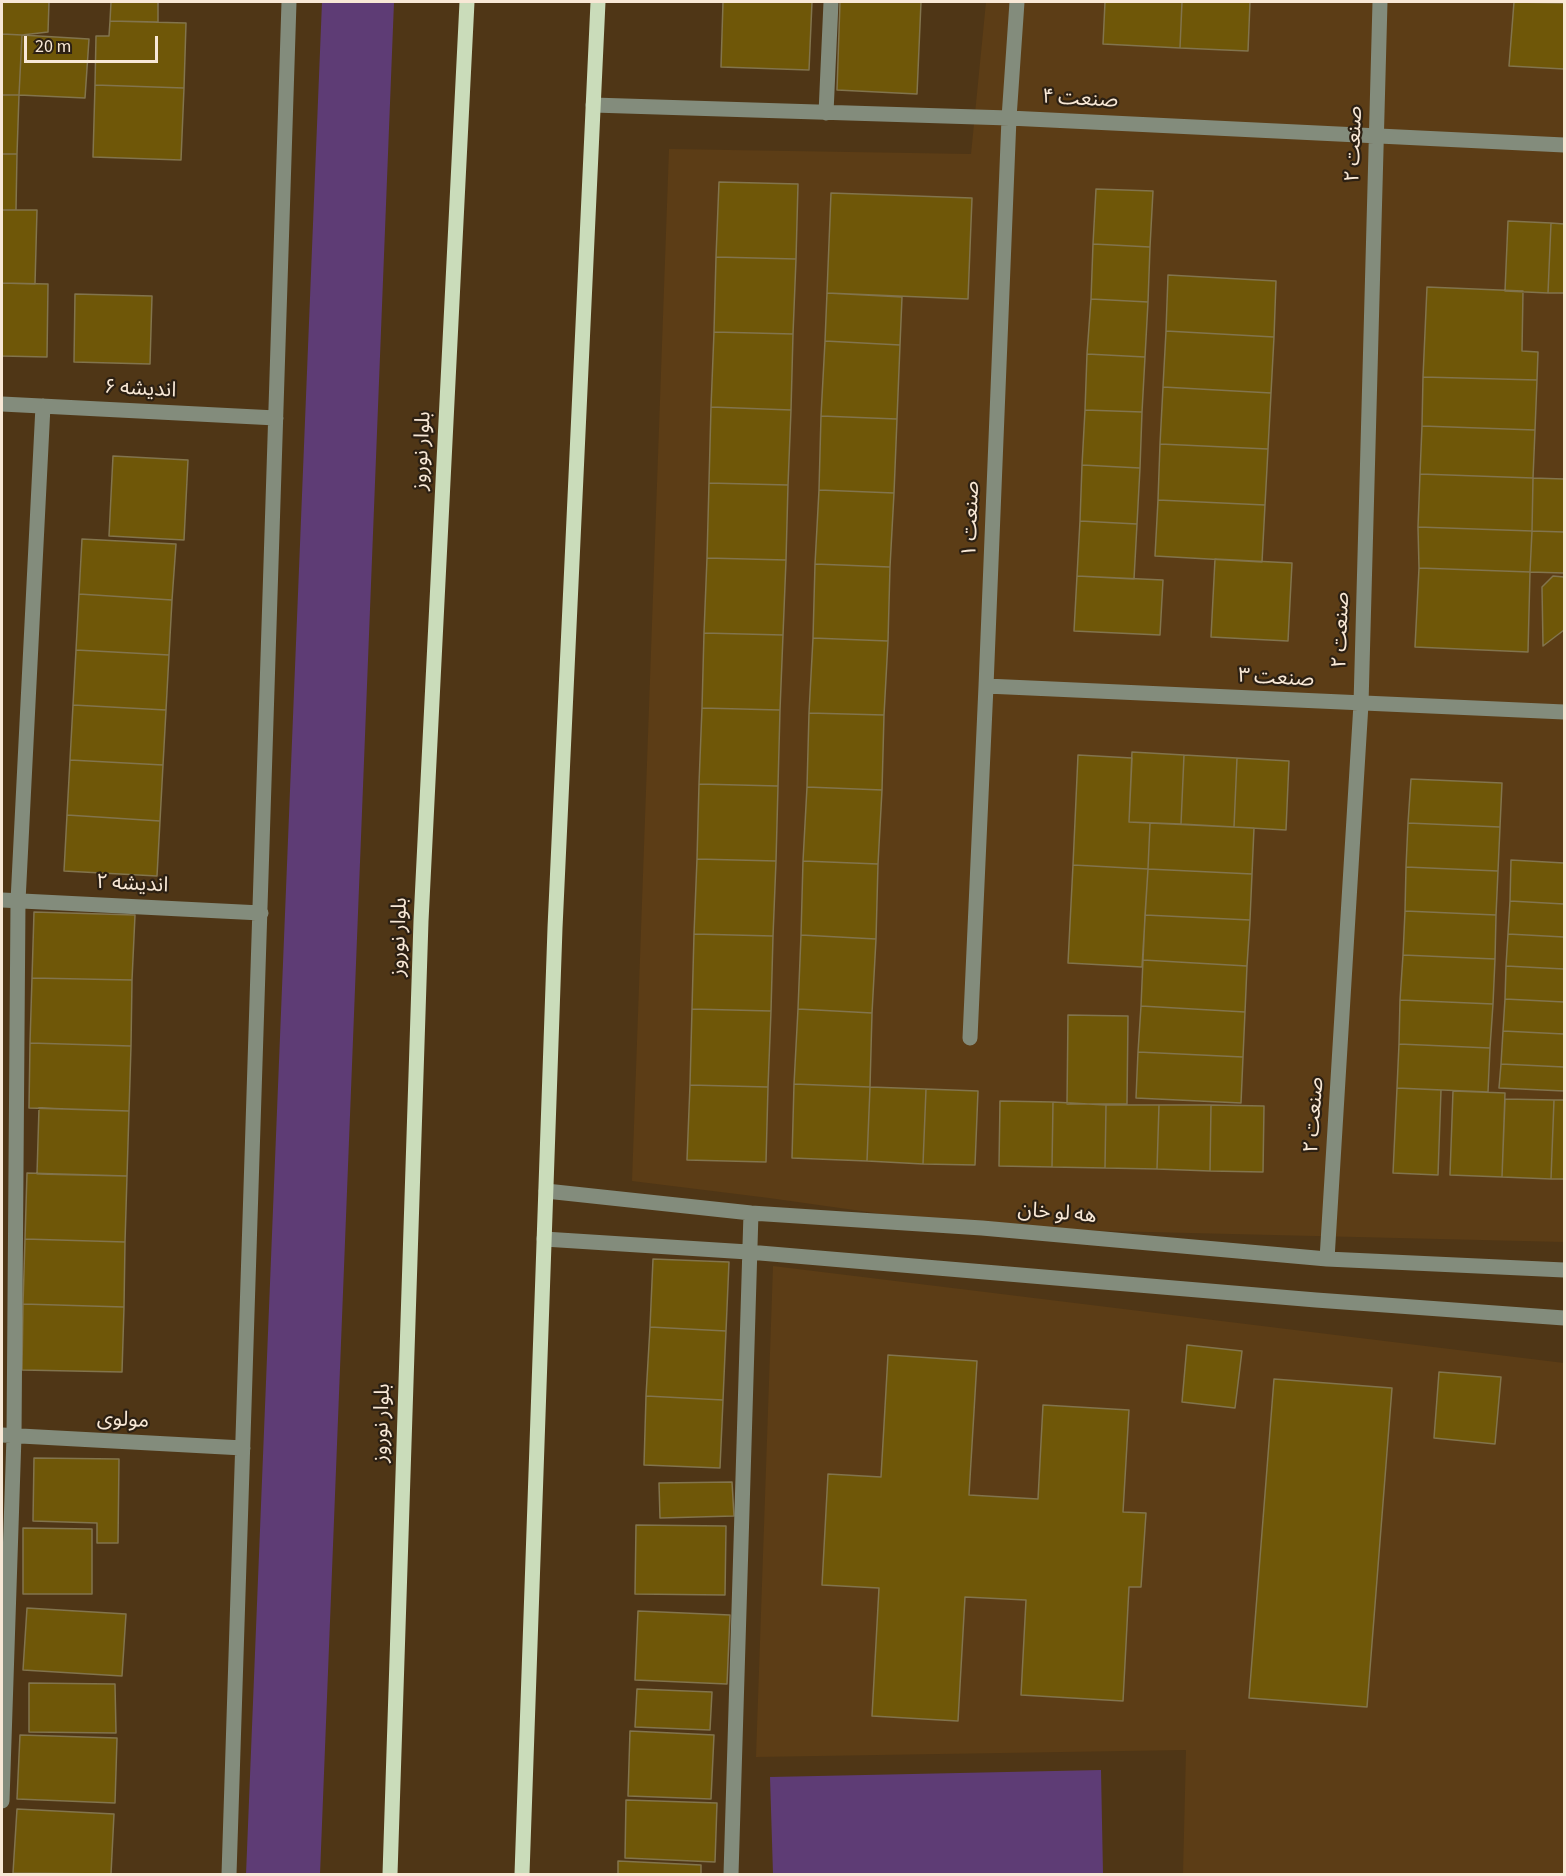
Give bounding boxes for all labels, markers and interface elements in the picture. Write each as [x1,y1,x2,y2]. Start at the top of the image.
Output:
scale bar [27,24,160,62]
text: 20 m [35,34,71,59]
street label: صنعت ۴ [1041,85,1119,115]
street label: صنعت ۲ [1341,105,1369,183]
street label: اندیشه ۶ [103,376,177,404]
street label: بلوار نوروز [408,411,438,491]
street label: صنعت ۱ [958,480,986,558]
street label: صنعت ۲ [1328,591,1356,669]
street label: صنعت ۳ [1237,664,1315,694]
street label: اندیشه ۲ [95,871,169,899]
street label: بلوار نوروز [386,897,414,977]
street label: صنعت ۲ [1300,1076,1330,1154]
street label: هه لو خان [1017,1198,1097,1230]
street label: بلوار نوروز [369,1383,397,1463]
street label: مولوی [96,1407,150,1435]

